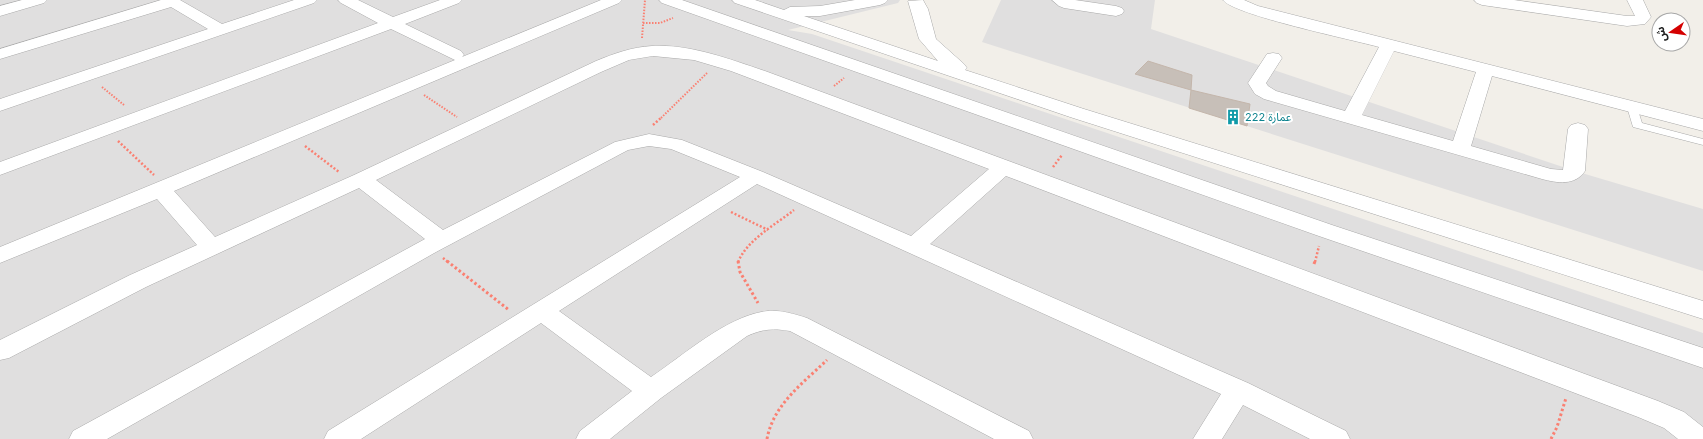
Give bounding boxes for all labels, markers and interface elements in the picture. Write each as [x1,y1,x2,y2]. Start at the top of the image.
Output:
north arrow [1651,12,1691,52]
text: ش [1653,25,1670,43]
building icon: عمارة 222 [1224,108,1242,126]
place label: عمارة 222 [1245,110,1292,124]

